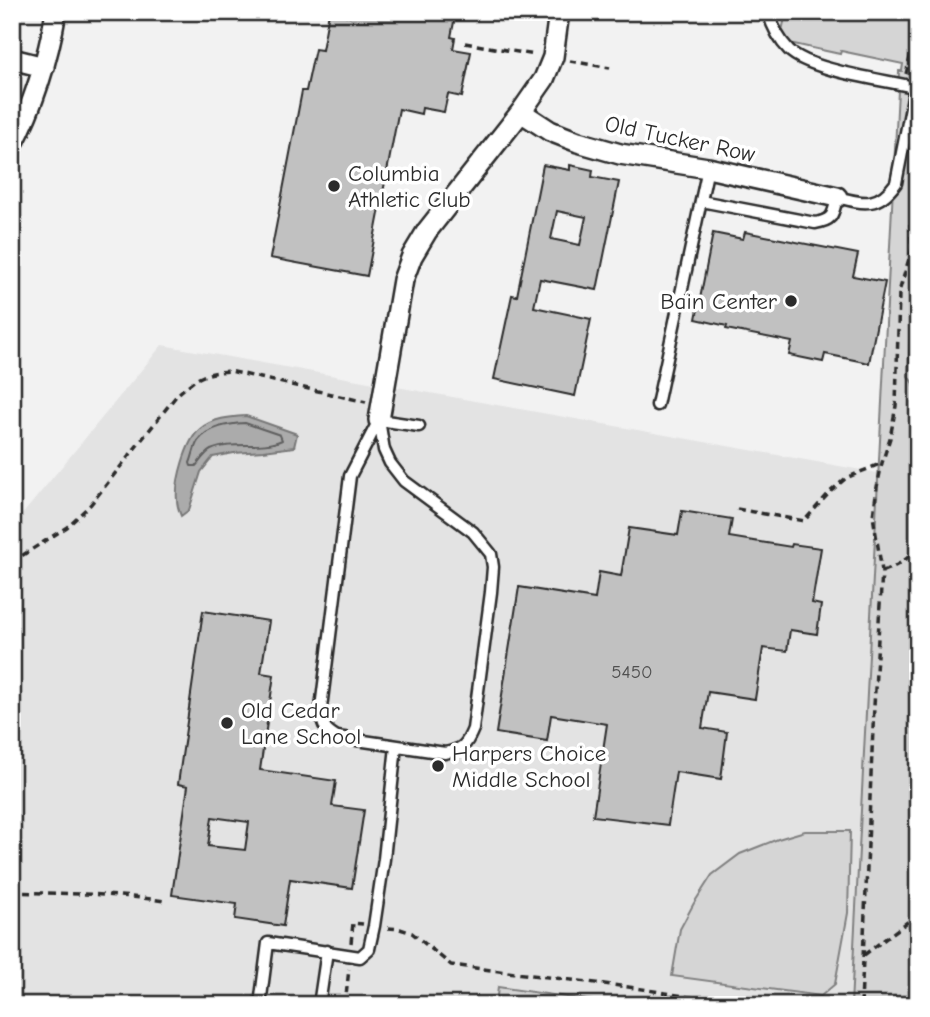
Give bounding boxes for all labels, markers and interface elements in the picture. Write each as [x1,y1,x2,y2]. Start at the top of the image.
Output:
street label: Old Tucker Row [603,110,758,168]
place label: Columbia Athletic Club [348,160,471,213]
marker: Columbia Athletic Club [326,178,342,194]
place label: Bain Center [660,288,778,315]
marker: Bain Center [783,293,799,309]
house number: 5450 [611,661,653,683]
place label: Old Cedar Lane School [241,697,361,750]
marker: Old Cedar Lane School [219,715,235,731]
place label: Harpers Choice Middle School [452,740,606,793]
marker: Harpers Choice Middle School [430,758,446,774]

